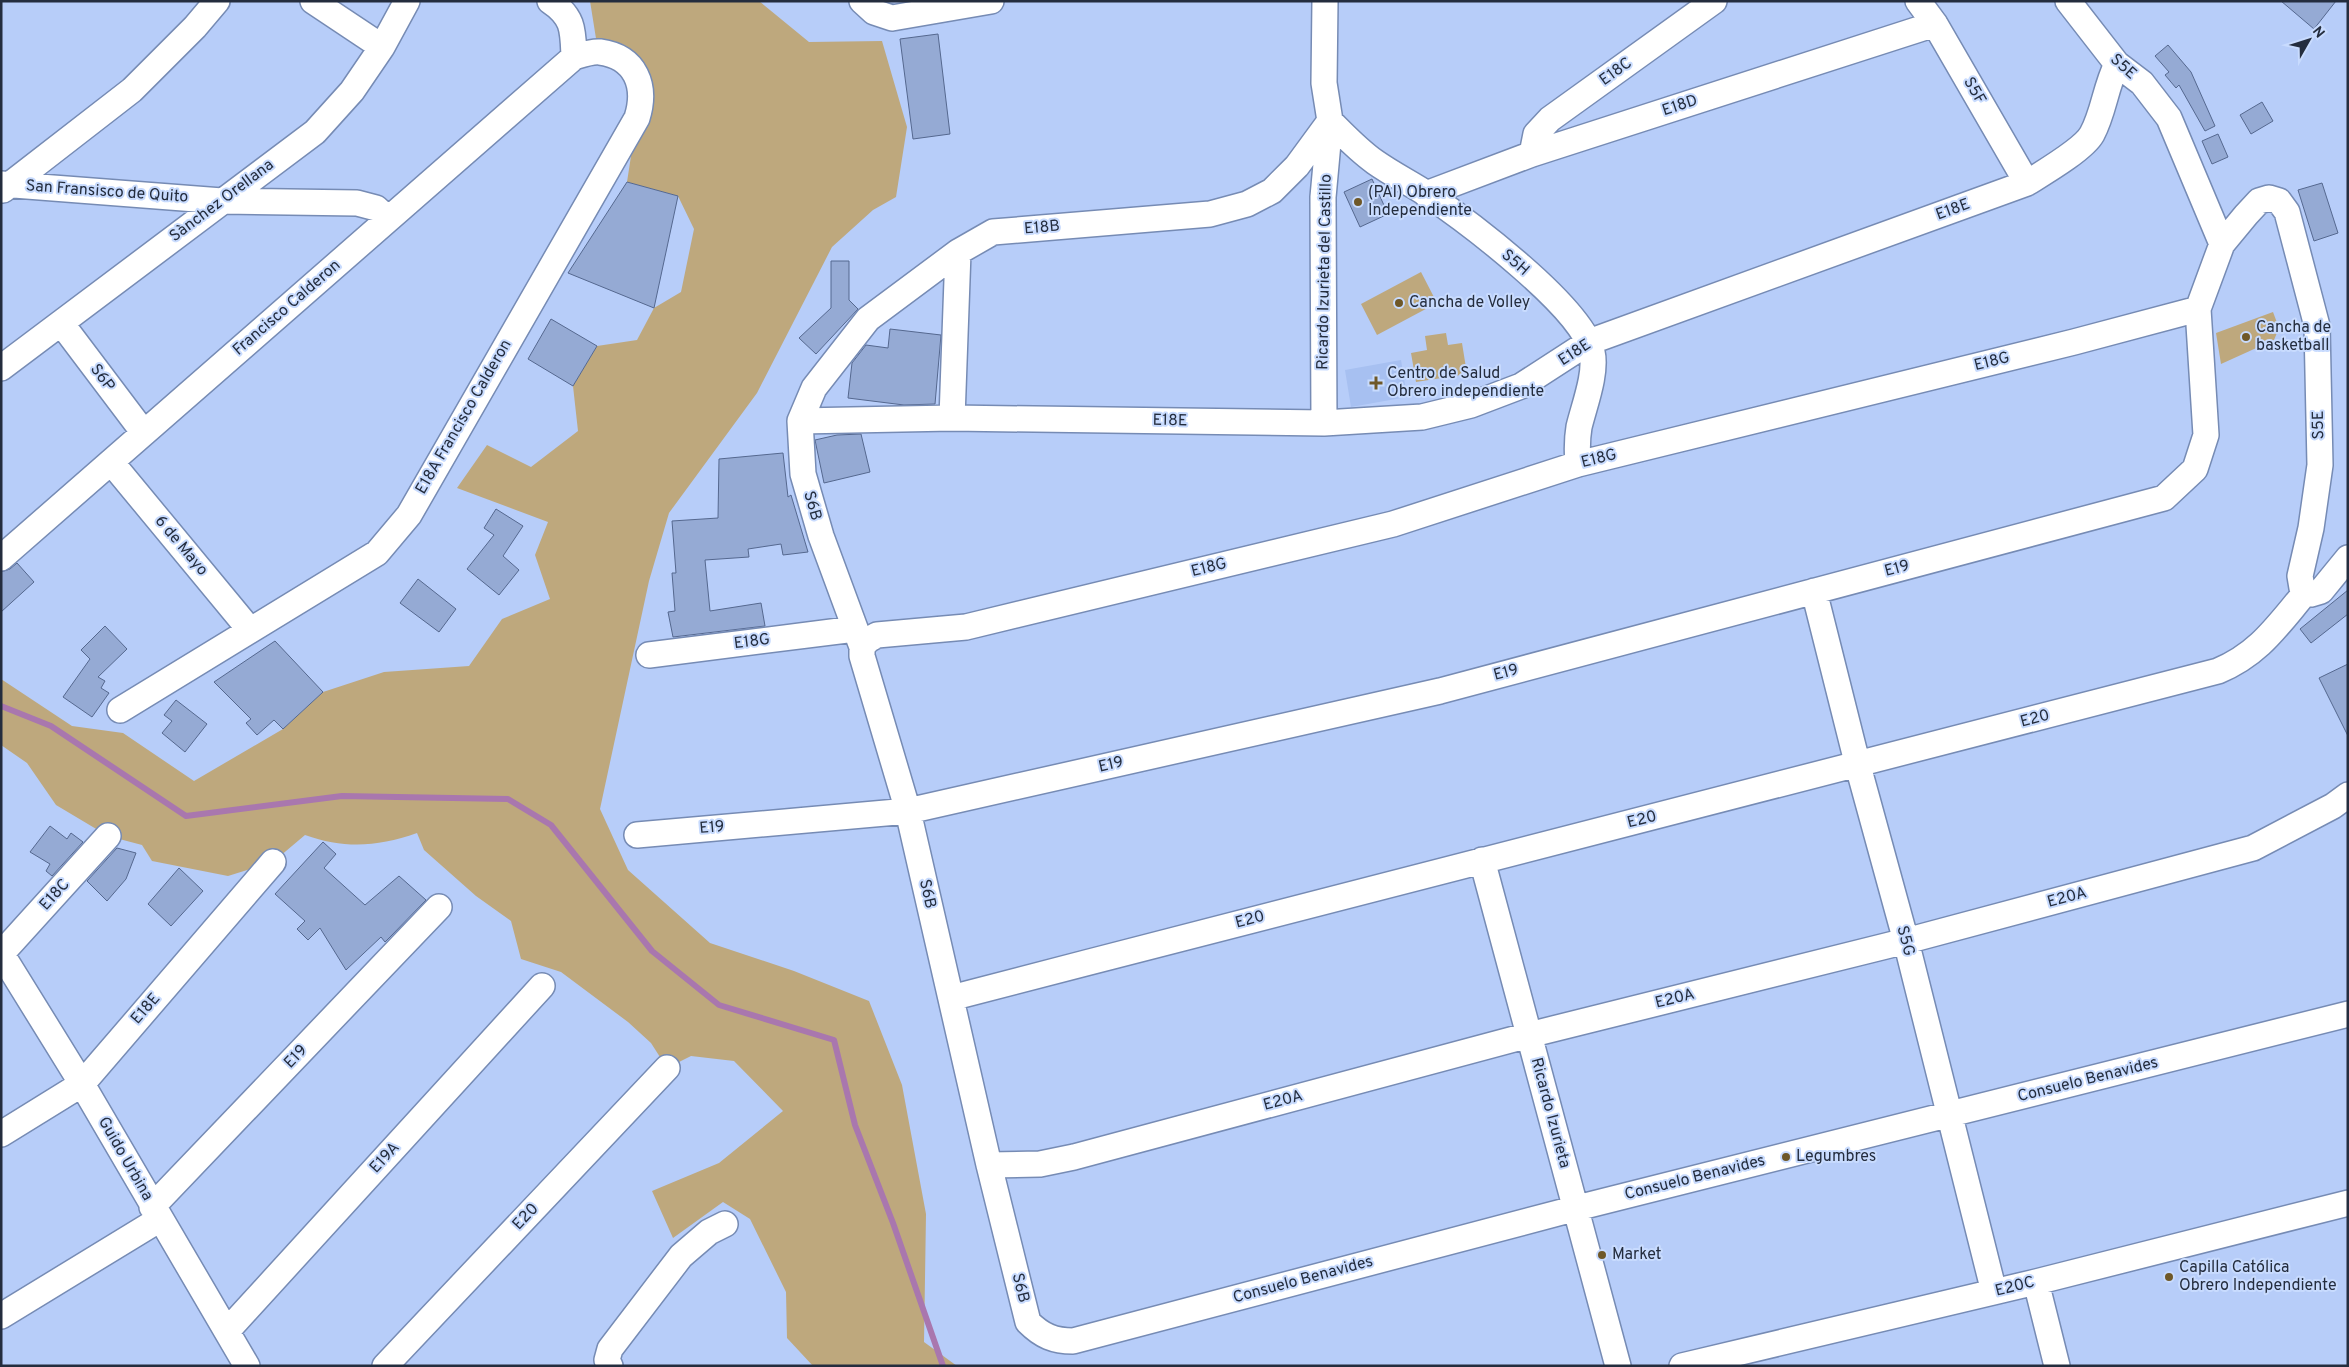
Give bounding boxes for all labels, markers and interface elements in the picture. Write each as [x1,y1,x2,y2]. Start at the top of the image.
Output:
north arrow [2284,15,2334,65]
text: N [2308,24,2328,42]
street label: S5E [2105,50,2141,84]
street label: E18C [1596,53,1636,91]
street label: S5F [1958,74,1990,108]
street label: E18D [1660,91,1700,121]
street label: Sànchez Orellana [166,155,278,247]
street label: Ricardo Izurieta del Castillo [1313,174,1337,370]
street label: San Fransisco de Quito [25,176,189,208]
place label: (PAI) Obrero Independiente [1368,183,1472,221]
street label: E18E [1933,195,1973,225]
marker: (PAI) Obrero Independiente [1352,196,1364,208]
street label: E18B [1023,216,1061,240]
street label: S5H [1497,245,1533,281]
street label: Francisco Calderon [229,256,345,360]
place label: Cancha de Volley [1409,293,1530,313]
marker: Cancha de Volley [1393,297,1405,309]
place label: Cancha de basketball [2256,318,2331,356]
marker: Cancha de basketball [2240,331,2252,343]
street label: E18E [1555,335,1595,371]
street label: E18A Francisco Calderon [412,336,516,498]
street label: E18G [1972,348,2012,376]
street label: S6P [85,360,119,396]
place label: Centro de Salud Obrero independiente [1387,364,1544,402]
marker: Centro de Salud Obrero independiente [1369,376,1383,390]
street label: S5E [2309,410,2329,440]
street label: E18E [1152,411,1188,431]
street label: E18G [1579,445,1619,473]
street label: S6B [798,489,826,523]
street label: 6 de Mayo [150,512,212,580]
street label: E18G [1189,554,1229,582]
street label: E19 [1882,556,1912,582]
street label: E18G [733,630,771,654]
street label: E19 [1491,660,1521,686]
street label: E20 [2018,706,2052,732]
street label: E19 [1097,752,1125,778]
street label: E20 [1625,807,1659,833]
street label: E19 [699,817,725,839]
street label: E18C [36,875,74,915]
street label: S6B [914,877,940,911]
street label: E20A [2045,883,2089,913]
street label: E20 [1233,907,1267,933]
street label: S5G [1891,924,1919,958]
street label: E20A [1653,984,1697,1014]
street label: E18E [127,989,165,1029]
street label: E19 [280,1041,312,1073]
street label: Consuelo Benavides [2016,1053,2160,1107]
street label: Ricardo Izurieta [1526,1056,1574,1170]
street label: E20A [1261,1086,1305,1116]
street label: Guido Urbina [93,1114,157,1204]
street label: E19A [366,1138,404,1178]
place label: Legumbres [1796,1147,1876,1167]
street label: Consuelo Benavides [1623,1151,1767,1205]
marker: Legumbres [1780,1151,1792,1163]
street label: E20 [509,1199,543,1235]
place label: Market [1612,1245,1662,1265]
marker: Market [1596,1249,1608,1261]
street label: Consuelo Benavides [1231,1252,1375,1308]
place label: Capilla Católica Obrero Independiente [2179,1258,2337,1296]
street label: S6B [1007,1271,1033,1305]
marker: Capilla Católica Obrero Independiente [2163,1271,2175,1283]
street label: E20C [1993,1272,2037,1302]

